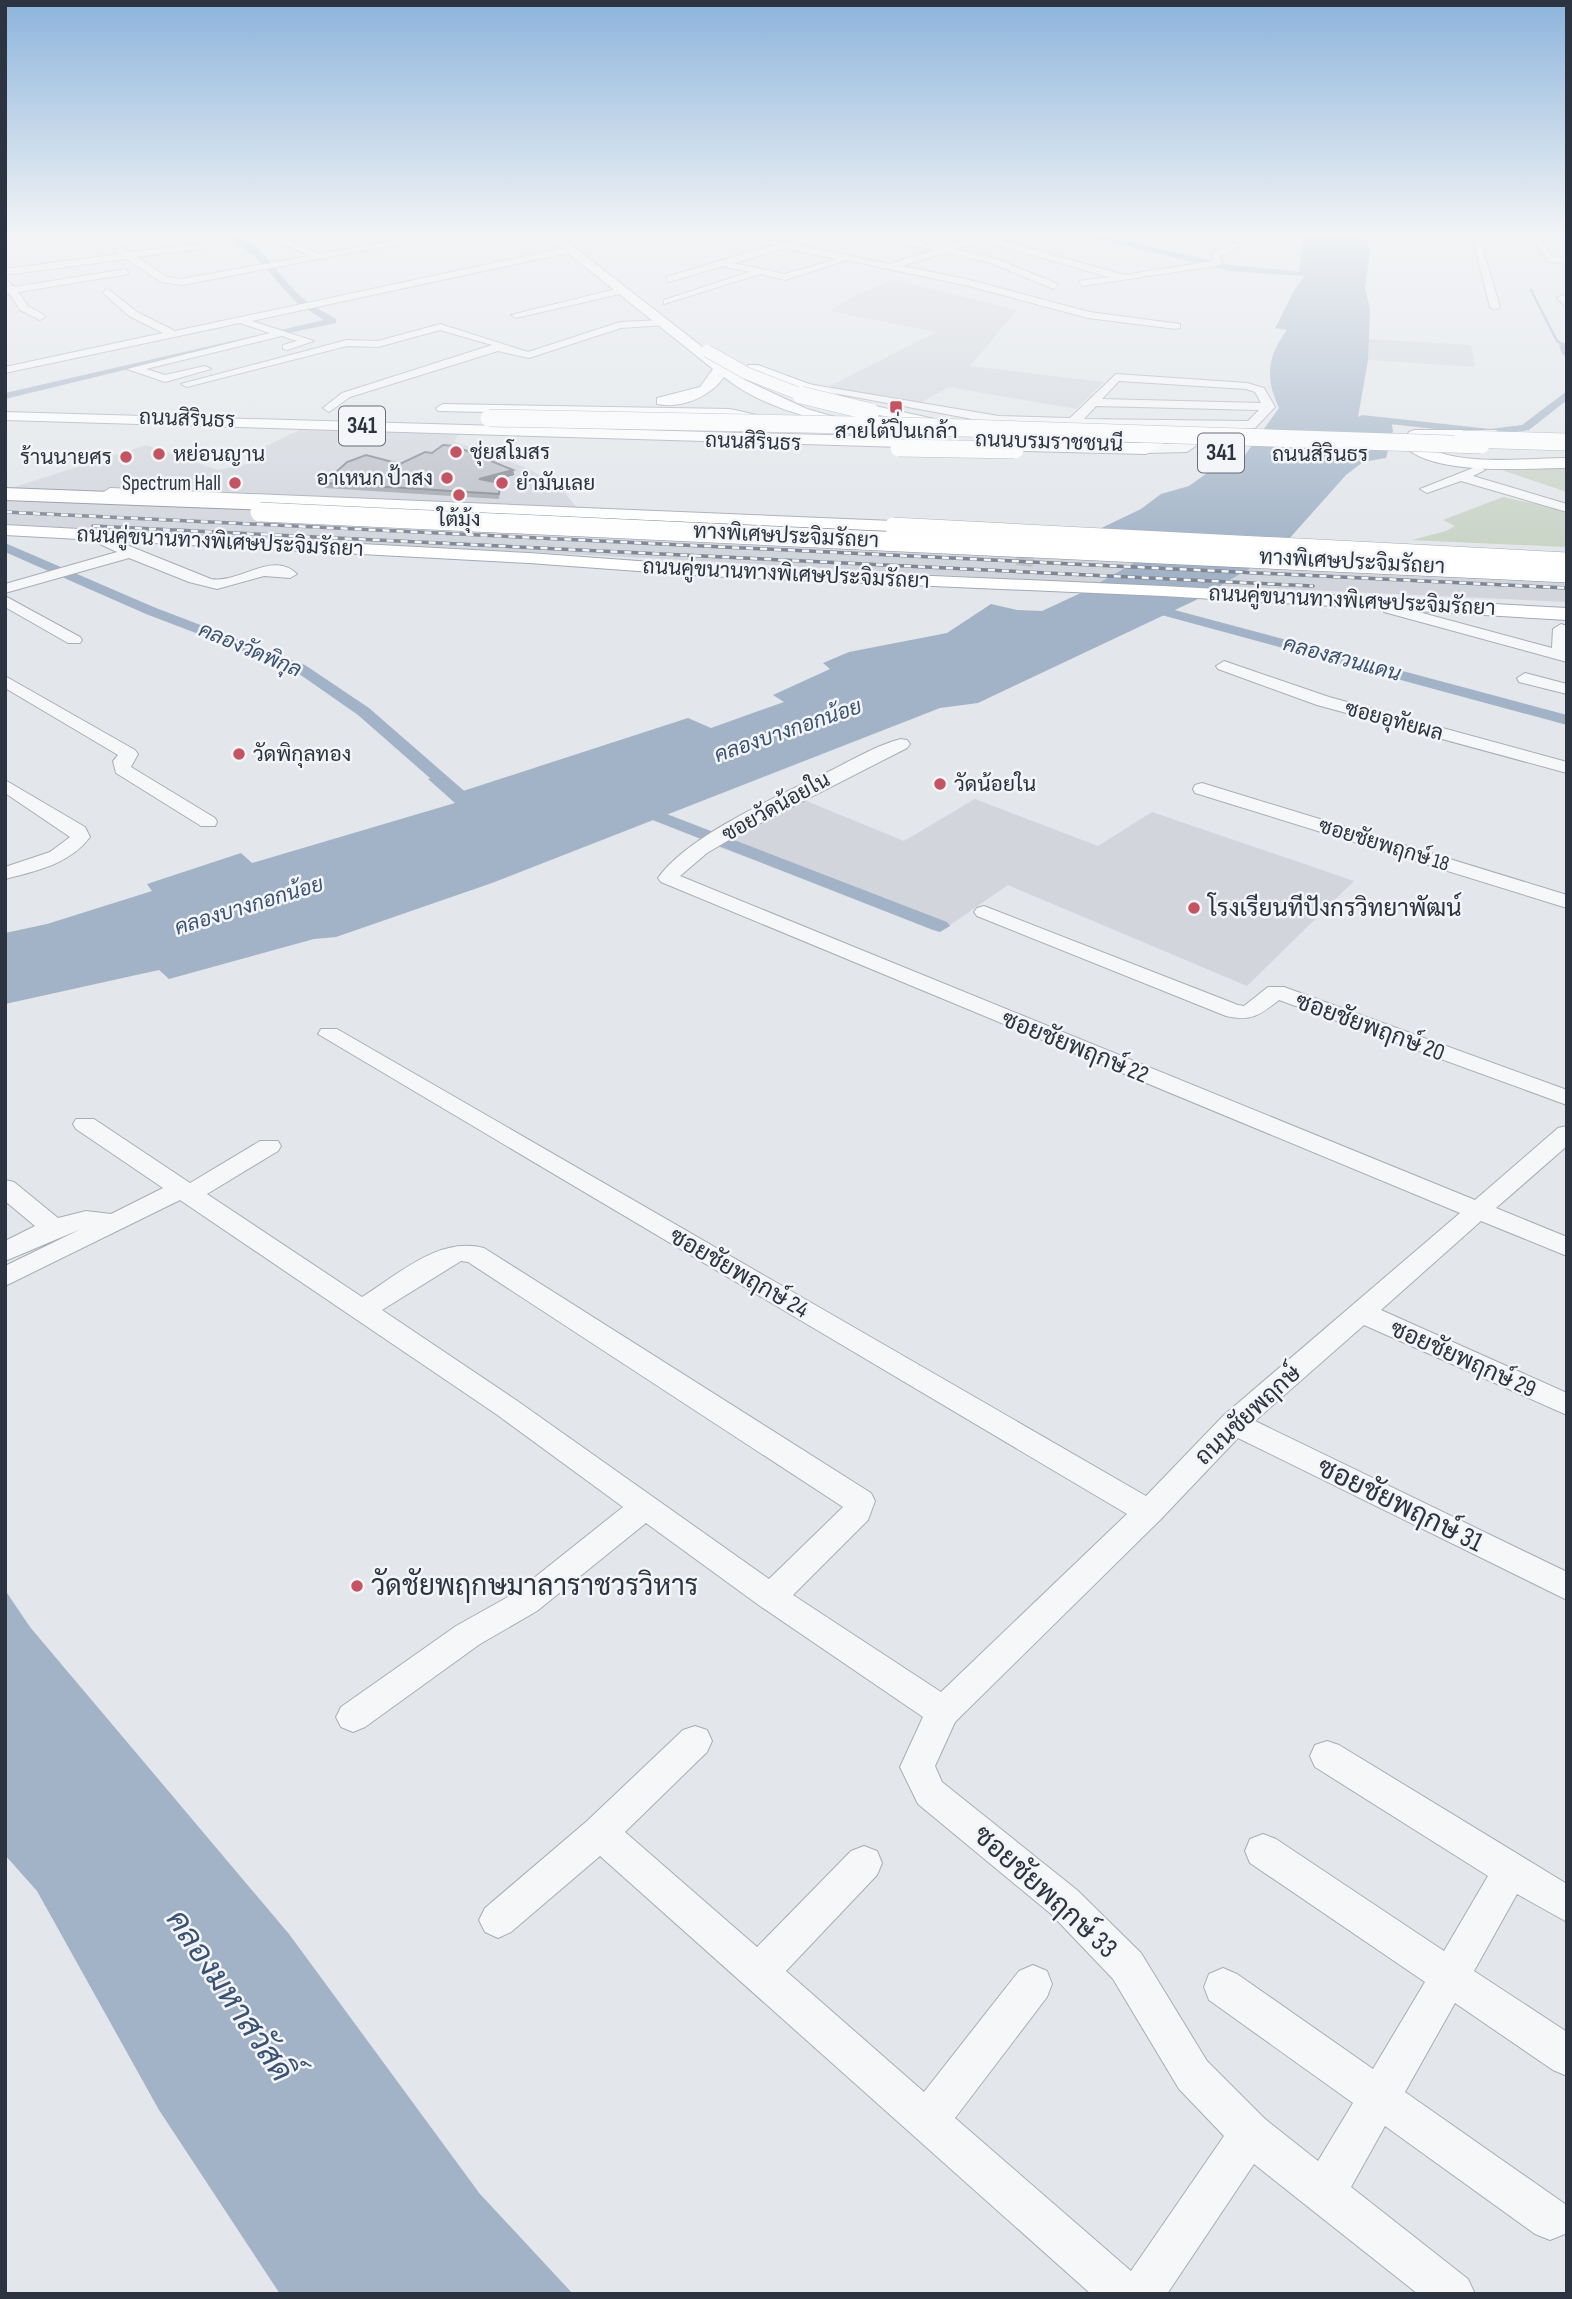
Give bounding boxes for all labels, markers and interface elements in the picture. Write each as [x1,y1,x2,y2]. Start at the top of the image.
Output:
marker: สายใต้ปิ่นเกล้า [888,399,904,415]
street label: ถนนสิรินธร [138,405,236,433]
road number: 341 [339,406,385,446]
place label: สายใต้ปิ่นเกล้า [834,411,958,444]
street label: ถนนบรมราชชนนี [975,426,1123,457]
street label: ถนนสิรินธร [704,428,802,456]
road number: 341 [1198,433,1244,472]
place label: ชุ่ยสโมสร [470,439,550,466]
place label: หย่อนญาน [173,442,265,467]
street label: ถนนสิรินธร [1272,442,1368,467]
marker: ชุ่ยสโมสร [448,444,464,460]
place label: ร้านนายศร [20,445,112,470]
marker: หย่อนญาน [151,446,167,462]
marker: ร้านนายศร [118,449,134,465]
place label: อาเหนก ป้าสง [316,464,433,491]
marker: อาเหนก ป้าสง [439,470,455,486]
place label: Spectrum Hall [122,471,221,496]
place label: ยำมันเลย [516,471,595,496]
marker: Spectrum Hall [227,475,243,491]
marker: ยำมันเลย [494,475,510,491]
marker: ใต้มุ้ง [451,487,467,503]
place label: ใต้มุ้ง [435,506,481,533]
street label: ทางพิเศษประจิมรัถยา [692,519,880,553]
street label: ถนนคู่ขนานทางพิเศษประจิมรัถยา [76,522,364,564]
street label: ทางพิเศษประจิมรัถยา [1258,545,1446,579]
street label: ถนนคู่ขนานทางพิเศษประจิมรัถยา [642,554,930,596]
street label: ถนนคู่ขนานทางพิเศษประจิมรัถยา [1208,581,1496,623]
water label: คลองวัดพิกุล [194,617,305,684]
water label: คลองสวนแดน [1280,631,1404,687]
water label: คลองบางกอกน้อย [711,693,865,768]
street label: ซอยอุทัยผล [1342,696,1446,747]
place label: วัดพิกุลทอง [253,742,351,768]
marker: วัดพิกุลทอง [231,746,247,762]
street label: ซอยวัดน้อยใน [717,766,834,847]
place label: วัดน้อยใน [954,771,1036,797]
marker: วัดน้อยใน [932,776,948,792]
street label: ซอยชัยพฤกษ์ 18 [1316,811,1453,877]
water label: คลองบางกอกน้อย [171,871,326,940]
place label: โรงเรียนทีปังกรวิทยาพัฒน์ [1206,892,1461,923]
marker: โรงเรียนทีปังกรวิทยาพัฒน์ [1186,900,1202,916]
street label: ซอยชัยพฤกษ์ 20 [1291,985,1449,1067]
street label: ซอยชัยพฤกษ์ 22 [997,1003,1153,1090]
street label: ซอยชัยพฤกษ์ 24 [664,1220,815,1324]
street label: ซอยชัยพฤกษ์ 29 [1386,1312,1541,1404]
street label: ถนนชัยพฤกษ์ [1188,1357,1307,1471]
street label: ซอยชัยพฤกษ์ 31 [1312,1447,1490,1559]
place label: วัดชัยพฤกษมาลาราชวรวิหาร [371,1567,698,1603]
marker: วัดชัยพฤกษมาลาราชวรวิหาร [349,1578,365,1594]
street label: ซอยชัยพฤกษ์ 33 [966,1816,1126,1965]
water label: คลองมหาสวัสดิ์ [157,1897,312,2094]

